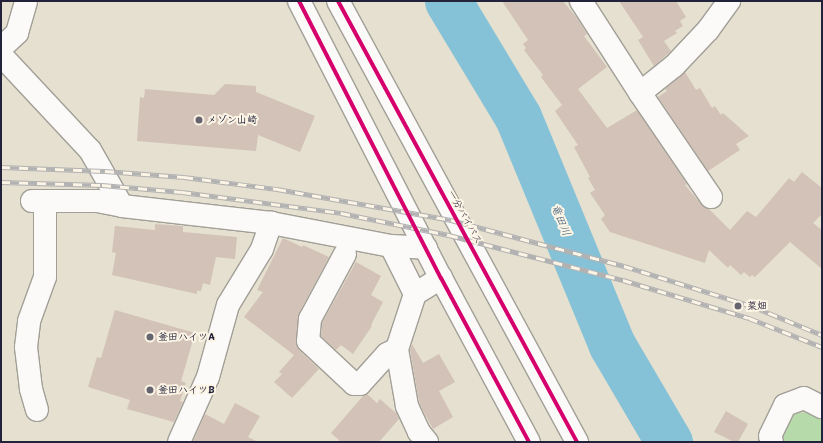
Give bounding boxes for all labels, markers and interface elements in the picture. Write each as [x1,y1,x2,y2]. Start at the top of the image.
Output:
place label: メゾン山崎 [207,114,257,126]
marker: メゾン山崎 [194,115,204,125]
street label: 一分バイパス [445,188,485,246]
water label: 竜田川 [549,202,573,238]
marker: 菜畑 [732,300,744,312]
place label: 菜畑 [747,300,767,312]
place label: 釜田ハイツA [158,331,215,343]
marker: 釜田ハイツA [145,332,155,342]
place label: 釜田ハイツB [158,384,215,396]
marker: 釜田ハイツB [145,385,155,395]

